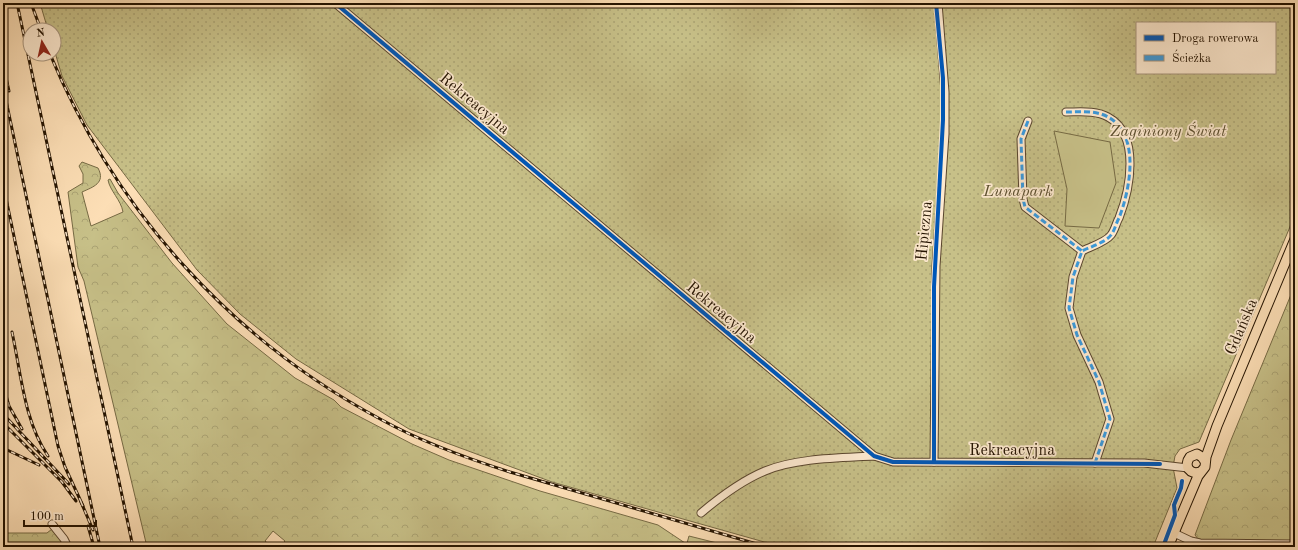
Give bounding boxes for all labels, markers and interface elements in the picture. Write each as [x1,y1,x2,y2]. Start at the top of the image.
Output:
north arrow [22,22,62,62]
legend [1136,22,1276,74]
text: N [36,27,46,40]
text: Droga rowerowa [1172,33,1259,45]
text: Ścieżka [1172,49,1211,65]
street label: Rekreacyjna [436,70,512,138]
park label: Zaginiony Świat [1110,121,1227,140]
park label: Lunapark [982,184,1053,200]
street label: Hipiczna [914,200,936,262]
street label: Rekreacyjna [683,279,759,347]
street label: Gdańska [1223,296,1261,358]
street label: Rekreacyjna [969,443,1055,459]
scale bar [24,502,96,528]
text: 100 m [30,511,64,523]

